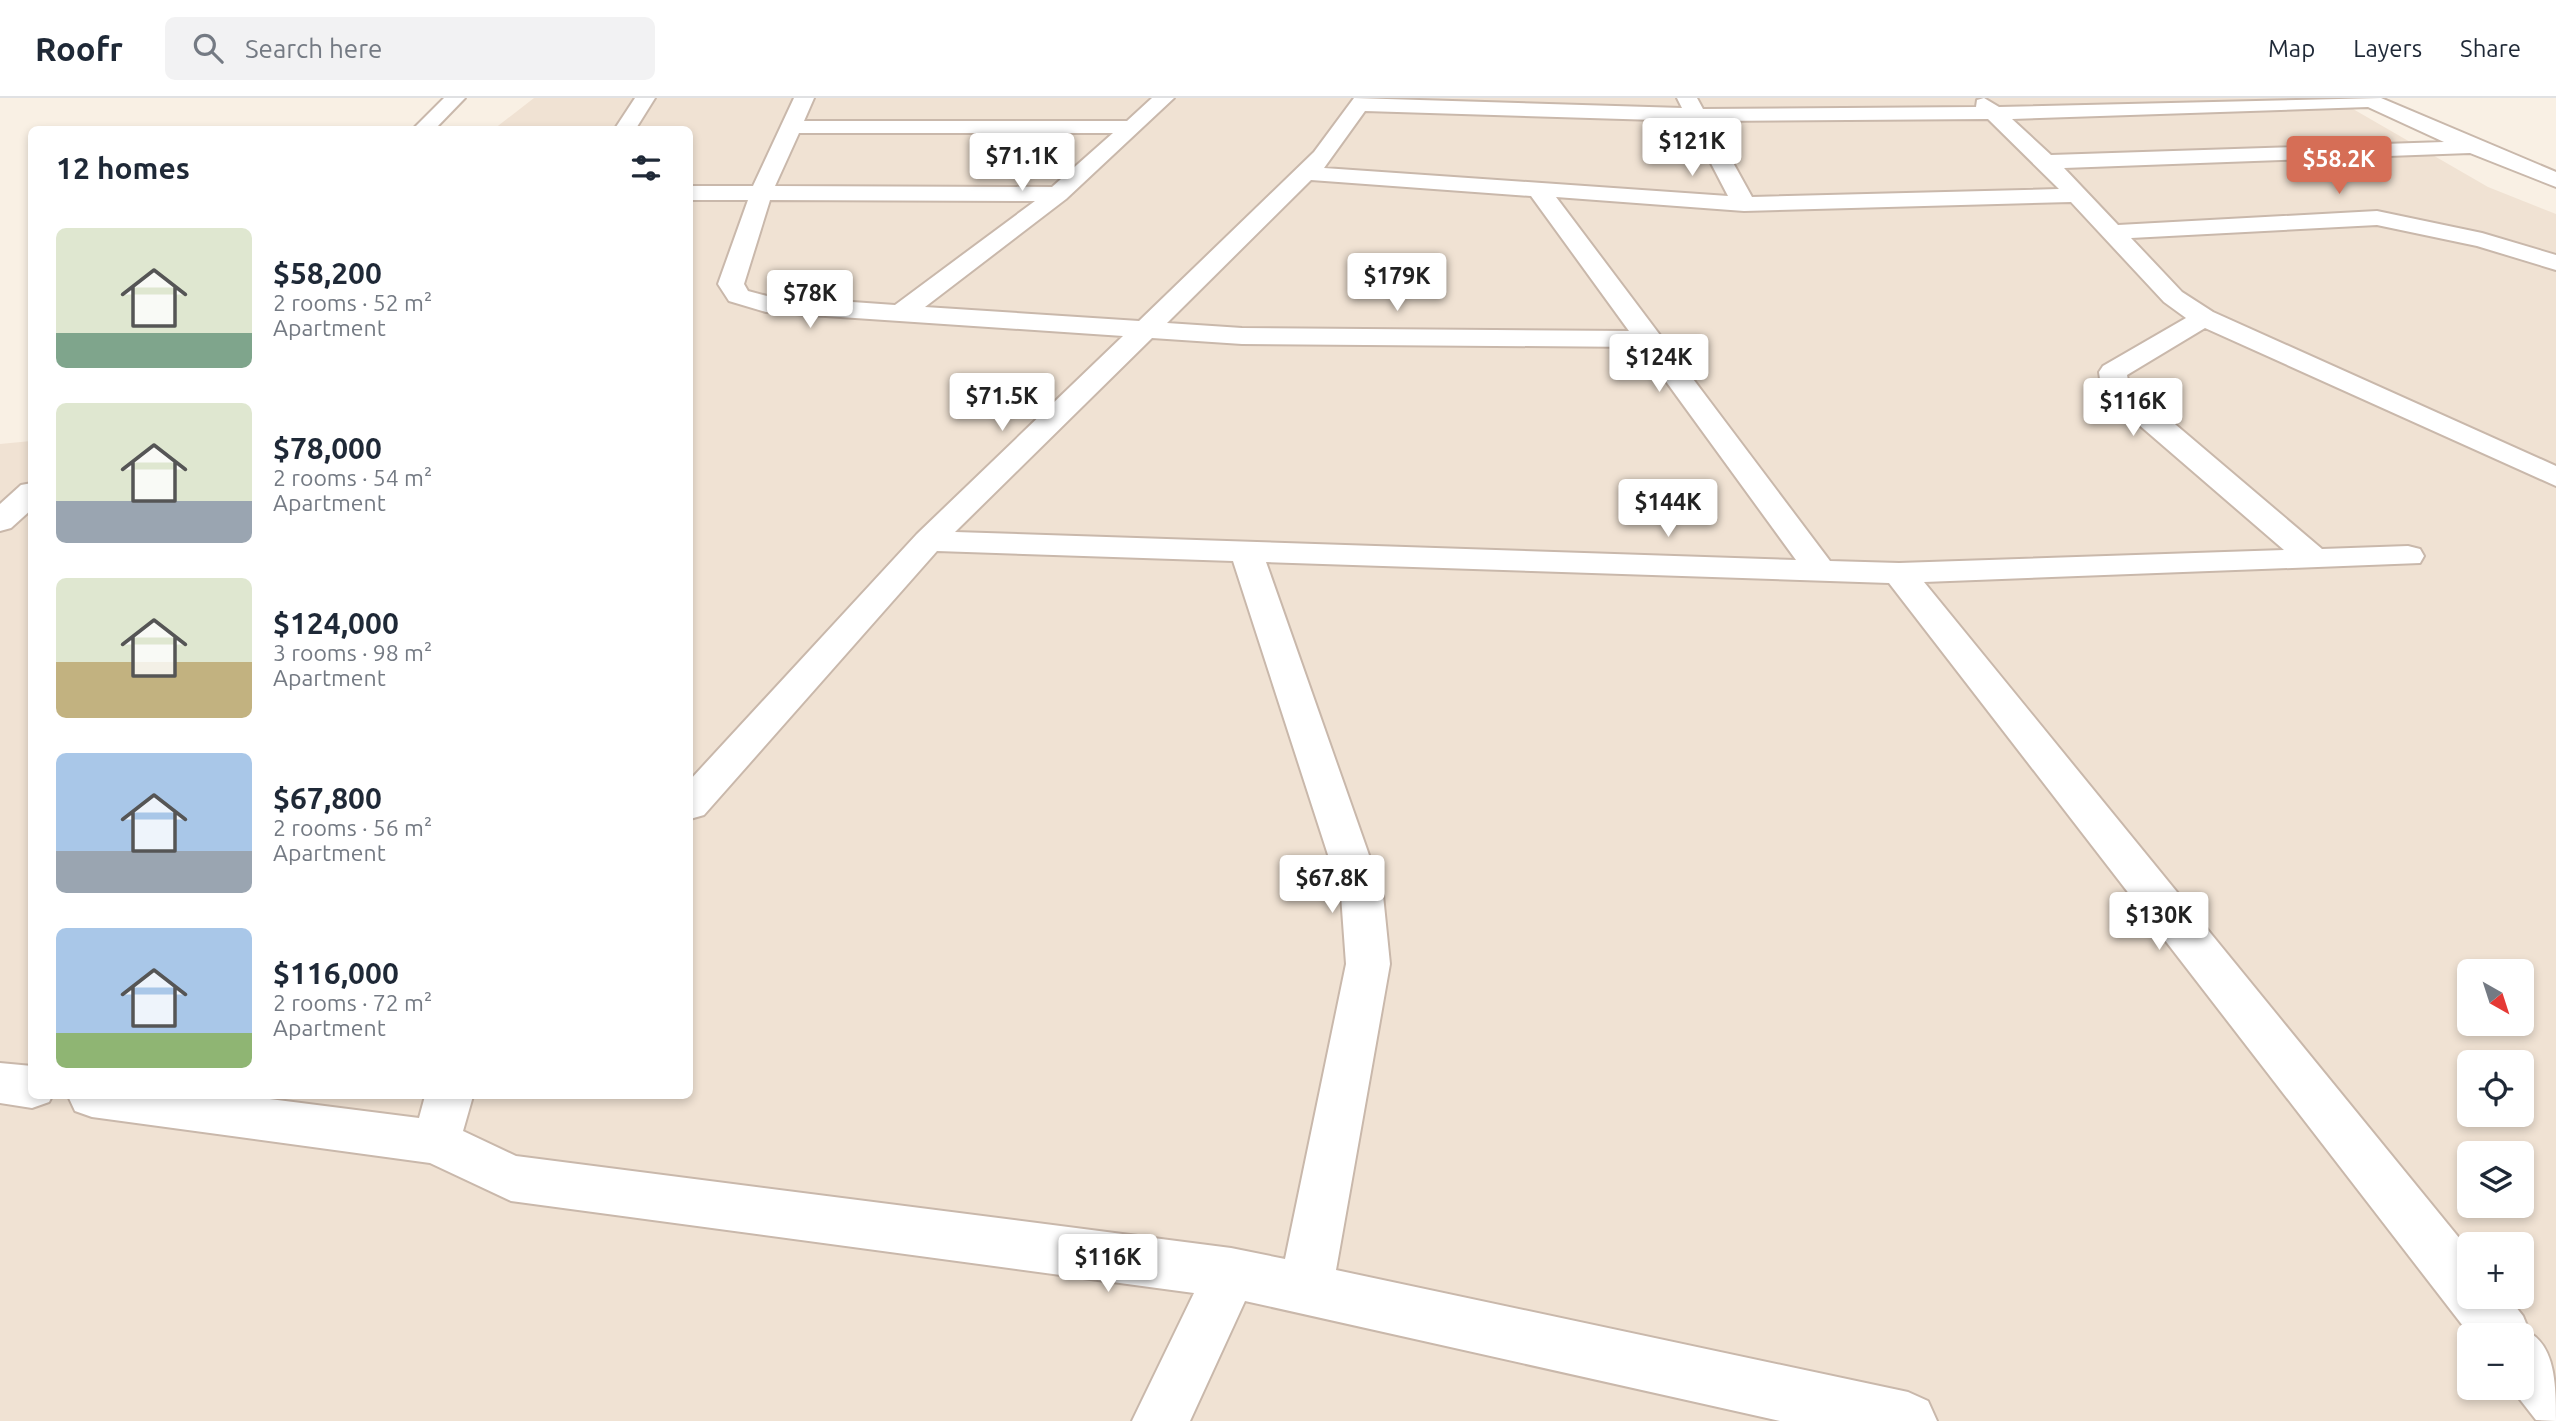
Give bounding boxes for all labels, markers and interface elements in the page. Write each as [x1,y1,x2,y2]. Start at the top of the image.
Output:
search box [165,17,655,80]
icon: search [189,29,227,67]
text: Roofr [35,30,123,67]
text: Search here [245,34,382,63]
text: Map [2268,35,2315,62]
text: Layers [2353,35,2422,62]
text: Share [2460,35,2521,62]
pin: $121K [1643,118,1741,178]
text: $121K [1658,128,1726,153]
pin: $71.1K [965,134,1079,193]
pin: $58.2K [2282,136,2396,196]
text: $71.1K [986,143,1058,168]
text: $58.2K [2303,146,2375,171]
icon: filters [627,149,665,187]
text: 12 homes [56,151,190,185]
pin: $179K [1348,254,1446,313]
icon: home [112,256,196,340]
text: $58,200 [273,256,382,290]
text: $179K [1363,263,1431,288]
pin: $78K [769,271,851,330]
text: $78K [783,280,837,305]
text: 2 rooms · 52 m² [273,290,432,315]
text: Apartment [273,315,386,340]
pin: $124K [1610,334,1708,394]
text: $124K [1625,344,1693,369]
pin: $71.5K [945,374,1059,433]
pin: $116K [2084,378,2182,438]
text: $71.5K [966,383,1038,408]
text: $116K [2099,388,2167,413]
icon: home [112,431,196,515]
text: $78,000 [273,431,382,465]
text: 2 rooms · 54 m² [273,465,432,490]
pin: $144K [1619,480,1717,539]
text: $144K [1634,489,1702,514]
text: Apartment [273,490,386,515]
icon: home [112,606,196,690]
text: $124,000 [273,606,399,640]
text: 3 rooms · 98 m² [273,640,432,665]
text: Apartment [273,665,386,690]
icon: home [112,781,196,865]
text: $67,800 [273,781,382,815]
text: 2 rooms · 56 m² [273,815,432,840]
text: Apartment [273,840,386,865]
pin: $67.8K [1275,856,1389,915]
text: $67.8K [1296,865,1368,890]
pin: $130K [2110,892,2208,952]
text: $130K [2125,902,2193,927]
icon: home [112,956,196,1040]
text: $116,000 [273,956,399,990]
north arrow [2457,959,2534,1036]
map controls [2457,959,2534,1400]
text: 2 rooms · 72 m² [273,990,432,1015]
text: Apartment [273,1015,386,1040]
button: locate [2457,1050,2534,1127]
button: layers [2457,1141,2534,1218]
button: + [2457,1232,2534,1309]
pin: $116K [1059,1234,1157,1294]
text: $116K [1074,1244,1142,1269]
button: − [2457,1323,2534,1400]

